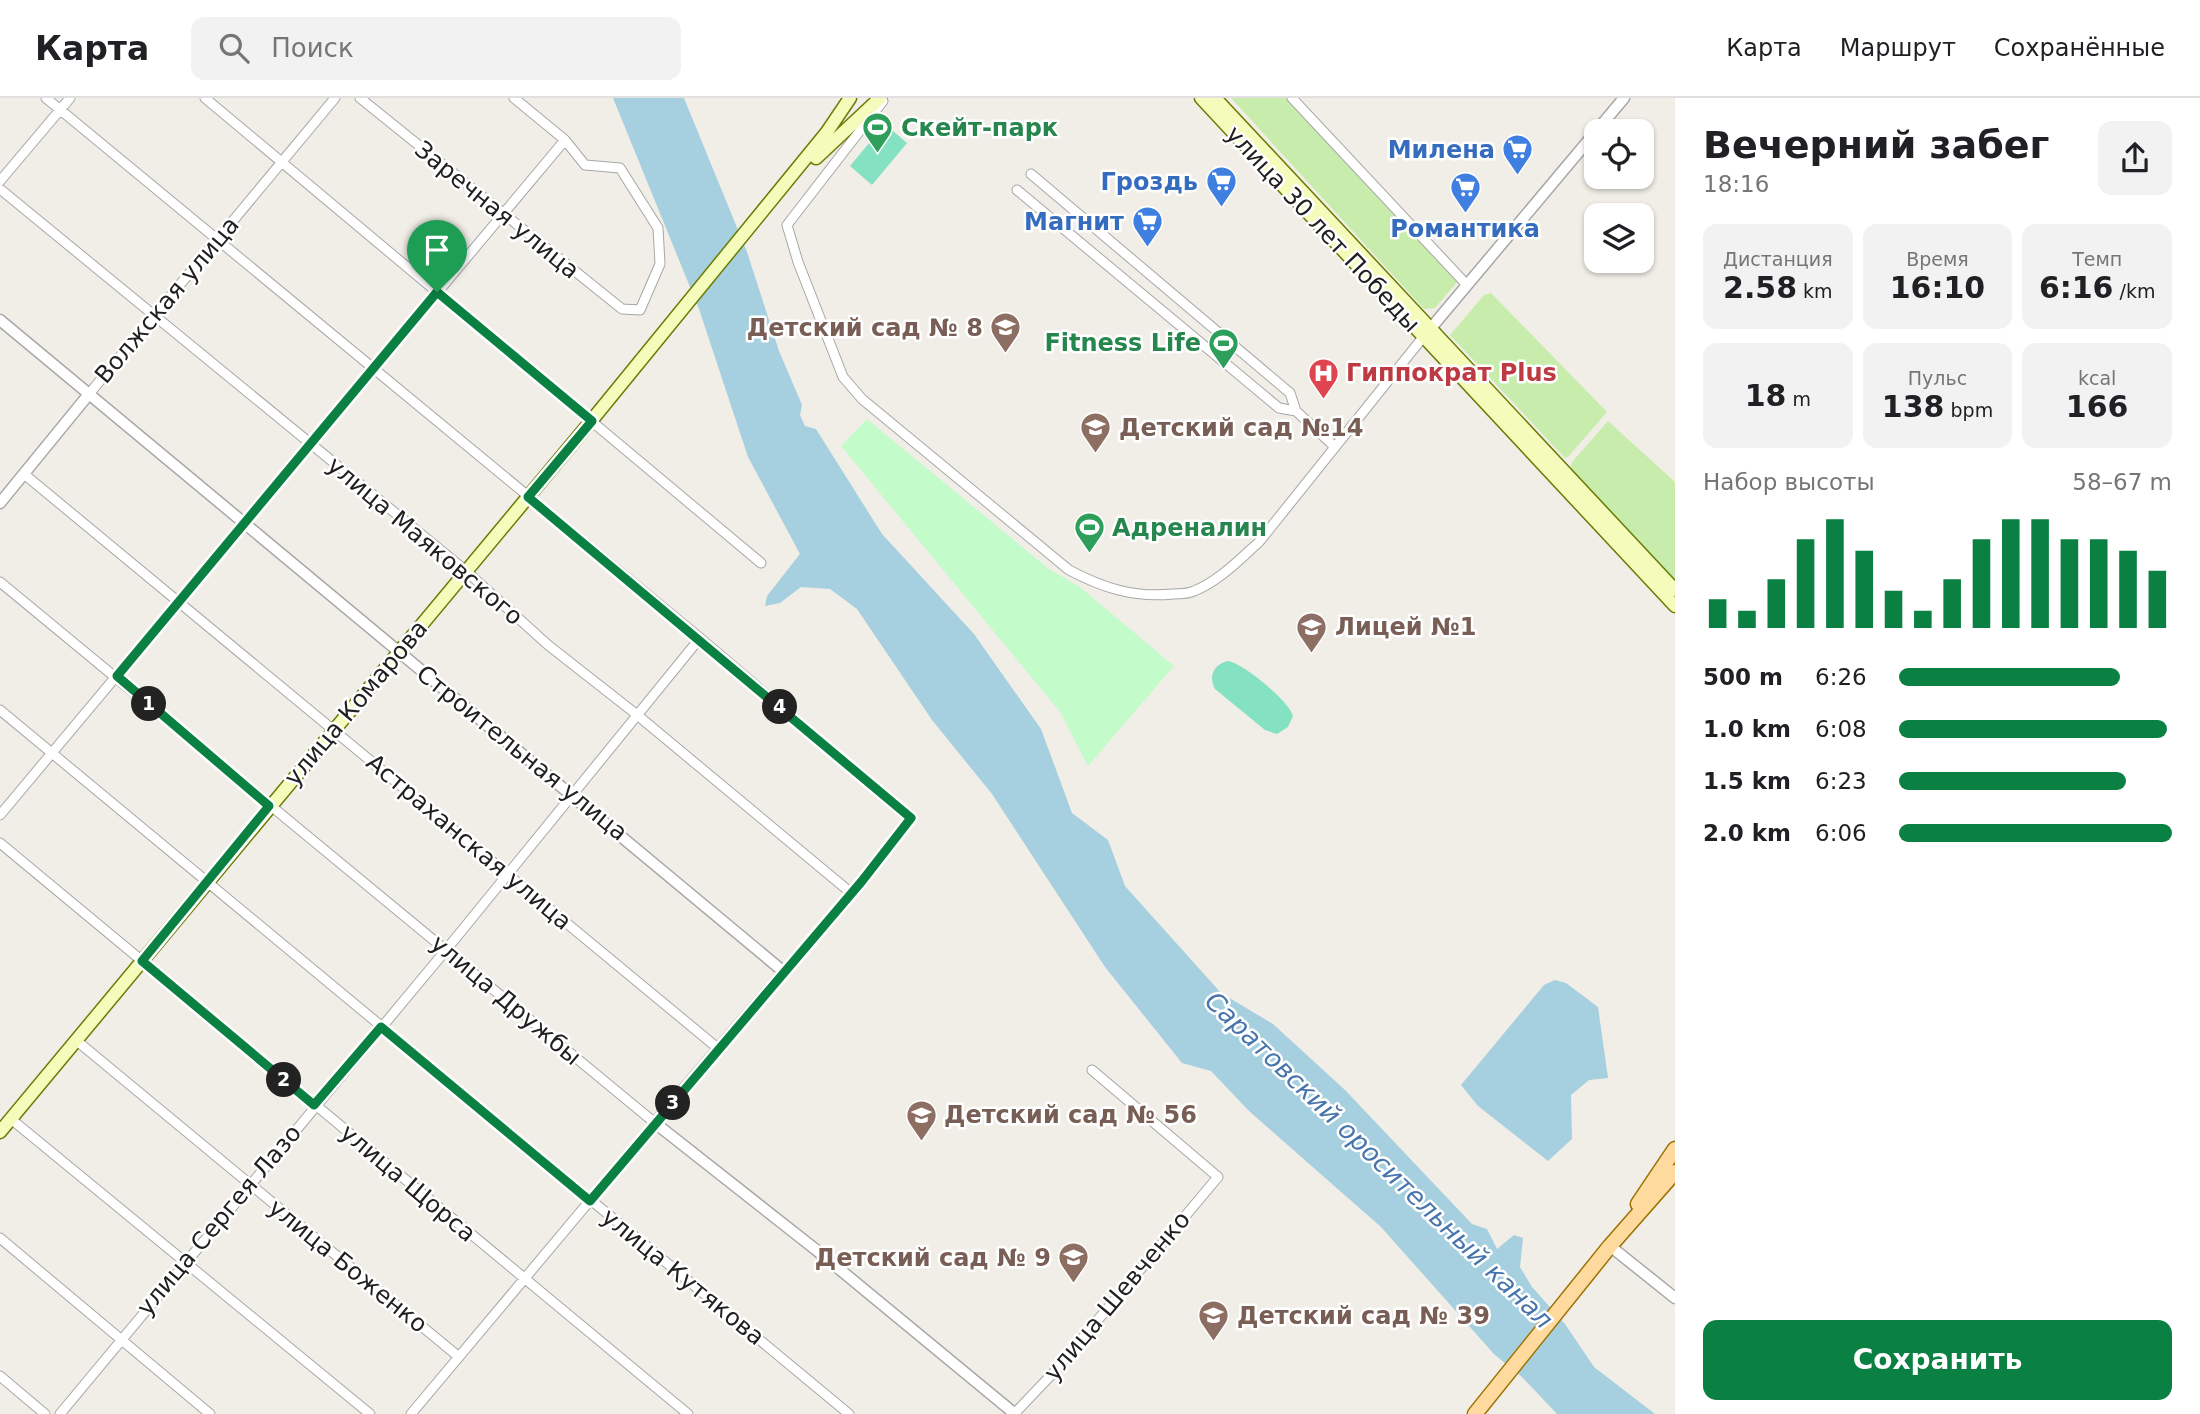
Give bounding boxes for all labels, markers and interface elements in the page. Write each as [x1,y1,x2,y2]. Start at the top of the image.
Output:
search box [191,17,681,80]
text: Карта [35,29,149,68]
icon: search [215,29,253,67]
text: Поиск [271,33,354,63]
text: Карта [1726,34,1802,62]
text: Маршрут [1840,34,1956,62]
text: Сохранённые [1994,34,2165,62]
sports icon: Скейт-парк [861,111,895,155]
place label: Скейт-парк [901,114,1058,142]
map controls [1584,119,1654,273]
button: locate [1584,119,1654,189]
street label: улица 30 лет Победы [1220,120,1426,338]
button: share [2098,121,2172,195]
text: Вечерний забег [1703,123,2049,167]
supermarket icon: Милена [1501,133,1535,177]
street label: Заречная улица [409,135,585,285]
place label: Милена [1388,136,1495,164]
supermarket icon: Гроздь [1204,165,1238,209]
place label: Гроздь [1101,168,1198,196]
supermarket icon: Романтика [1448,170,1482,214]
text: 18:16 [1703,171,1769,197]
button: layers [1584,203,1654,273]
supermarket icon: Магнит [1130,205,1164,249]
place label: Магнит [1024,208,1124,236]
street label: Волжская улица [89,211,245,389]
place label: Романтика [1390,215,1540,243]
pin [407,220,467,292]
icon: arrive [418,231,456,269]
text: Дистанция [1723,248,1833,270]
text: Время [1906,248,1969,270]
text: Темп [2072,248,2122,270]
text: 2.58 [1723,270,1797,305]
text: 16:10 [1890,270,1985,305]
text: 6:16 [2039,270,2114,305]
text: km [1797,280,1833,302]
text: /km [2114,280,2155,302]
school or university icon: Детский сад № 8 [989,311,1023,355]
place label: Детский сад № 8 [747,314,983,342]
sports icon: Fitness Life [1207,326,1241,370]
place label: Fitness Life [1044,329,1201,357]
hospital icon: Гиппократ Plus [1306,356,1340,400]
place label: Гиппократ Plus [1346,359,1557,387]
text: Пульс [1908,367,1967,389]
text: kcal [2078,367,2116,389]
text: 18 [1745,378,1786,413]
text: m [1786,388,1811,410]
text: 138 [1882,389,1944,424]
text: 166 [2066,389,2128,424]
text: bpm [1944,399,1993,421]
school or university icon: Детский сад №14 [1079,411,1113,455]
place label: Детский сад №14 [1119,414,1364,442]
street label: улица Маяковского [322,451,528,631]
text: Набор высоты [1703,469,1875,495]
text: 58–67 m [2072,469,2172,495]
sports icon: Адреналин [1072,511,1106,555]
place label: Адреналин [1112,514,1267,542]
school or university icon: Лицей №1 [1295,610,1329,654]
place label: Лицей №1 [1335,613,1477,641]
street label: улица Комарова [279,615,433,791]
street label: Строительная улица [411,659,633,847]
text: 500 m [1703,664,1783,690]
text: 6:26 [1815,664,1867,690]
pin: 1 [132,686,166,722]
pin: 4 [762,690,798,724]
text: 1 [142,692,155,714]
text: 4 [773,695,786,717]
text: 1.0 km [1703,716,1791,742]
text: 6:08 [1815,716,1867,742]
street label: Астраханская улица [361,748,577,936]
text: 1.5 km [1703,768,1791,794]
text: 6:23 [1815,768,1867,794]
text: 2.0 km [1703,820,1791,846]
text: 6:06 [1815,820,1867,846]
street label: улица Дружбы [425,929,587,1071]
water label: Саратовский оросительный канал [1199,985,1559,1335]
pin: 2 [266,1062,302,1098]
text: 2 [277,1068,290,1090]
pin: 3 [656,1086,690,1121]
text: 3 [666,1091,679,1113]
school or university icon: Детский сад № 56 [904,1098,938,1142]
place label: Детский сад № 56 [944,1101,1197,1129]
street label: улица Щорса [335,1118,481,1248]
street label: улица Сергея Лазо [131,1119,307,1321]
street label: улица Боженко [263,1193,433,1339]
street label: улица Кутякова [596,1203,770,1351]
street label: улица Шевченко [1038,1206,1196,1386]
school or university icon: Детский сад № 9 [1057,1241,1091,1285]
place label: Детский сад № 9 [815,1244,1051,1272]
school or university icon: Детский сад № 39 [1197,1299,1231,1343]
place label: Детский сад № 39 [1237,1302,1490,1330]
button: Сохранить [1703,1320,2172,1400]

